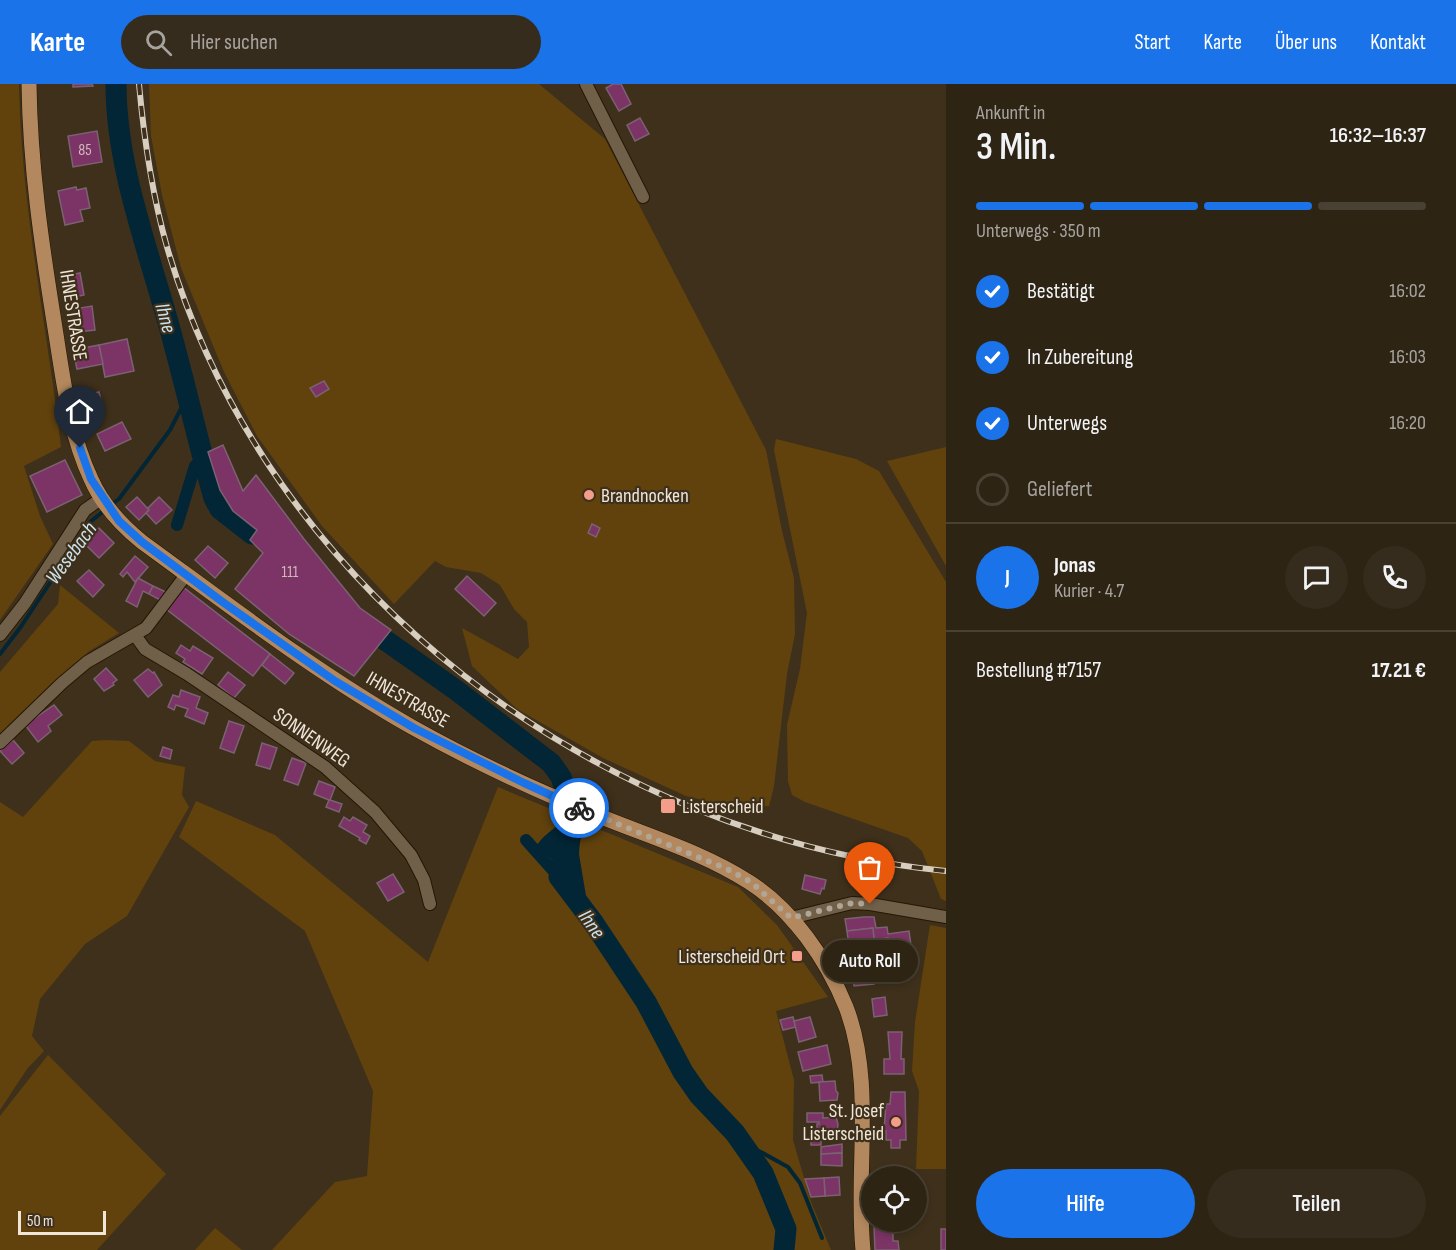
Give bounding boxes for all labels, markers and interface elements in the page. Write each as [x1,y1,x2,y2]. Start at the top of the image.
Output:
search box [121,15,541,69]
text: Karte [30,26,85,59]
icon: search [142,26,175,59]
text: Hier suchen [190,29,278,56]
text: Start [1134,30,1171,55]
text: Karte [1204,30,1242,55]
text: Über uns [1275,30,1337,55]
text: Kontakt [1370,30,1426,55]
text: Ankunft in [976,101,1045,125]
text: 16:32–16:37 [1330,122,1426,149]
text: 3 Min. [976,124,1056,171]
house number: 85 [78,141,92,160]
text: Unterwegs · 350 m [976,219,1101,243]
street label: IHNESTRASSE [54,268,92,362]
icon: check [976,275,1009,308]
text: Bestätigt [1027,278,1095,305]
text: 16:02 [1389,279,1426,303]
water label: Ihne [150,300,181,336]
icon: check [976,341,1009,374]
text: In Zubereitung [1027,344,1133,371]
text: 16:03 [1389,345,1426,369]
pin [54,386,105,448]
icon: home [63,395,96,428]
icon: check [976,407,1009,440]
text: Unterwegs [1027,410,1107,437]
text: 16:20 [1389,411,1426,435]
text: Geliefert [1027,476,1092,503]
place label: Brandnocken [601,484,689,508]
marker: Brandnocken [582,488,596,502]
water label: Wesebach [40,517,102,589]
button: chat [1285,546,1348,609]
button: phone [1363,546,1426,609]
text: Jonas [1054,552,1096,579]
house number: 111 [282,563,299,582]
text: J [1005,564,1010,591]
text: Kurier · 4.7 [1054,579,1124,603]
text: Bestellung #7157 [976,657,1101,684]
text: 17.21 € [1372,657,1426,684]
street label: IHNESTRASSE [362,667,453,733]
street label: SONNENWEG [268,703,354,773]
courier [549,778,609,838]
icon: bike [563,792,596,825]
place label: Listerscheid [682,795,764,819]
marker: Listerscheid [659,797,677,815]
pin [844,842,895,904]
icon: bag [853,851,886,884]
water label: Ihne [573,905,610,944]
callout: Auto Roll [822,940,918,982]
place label: Listerscheid Ort [678,945,785,969]
marker: Listerscheid Ort [790,949,804,963]
text: Auto Roll [839,949,901,973]
place label: St. Josef Listerscheid [802,1099,884,1146]
marker: St. Josef Listerscheid [889,1115,903,1129]
map controls [861,1166,927,1232]
button: locate [861,1166,927,1232]
button: Hilfe [976,1169,1195,1238]
button: Teilen [1207,1169,1426,1238]
scale bar [18,1208,106,1236]
text: 50 m [27,1212,53,1231]

